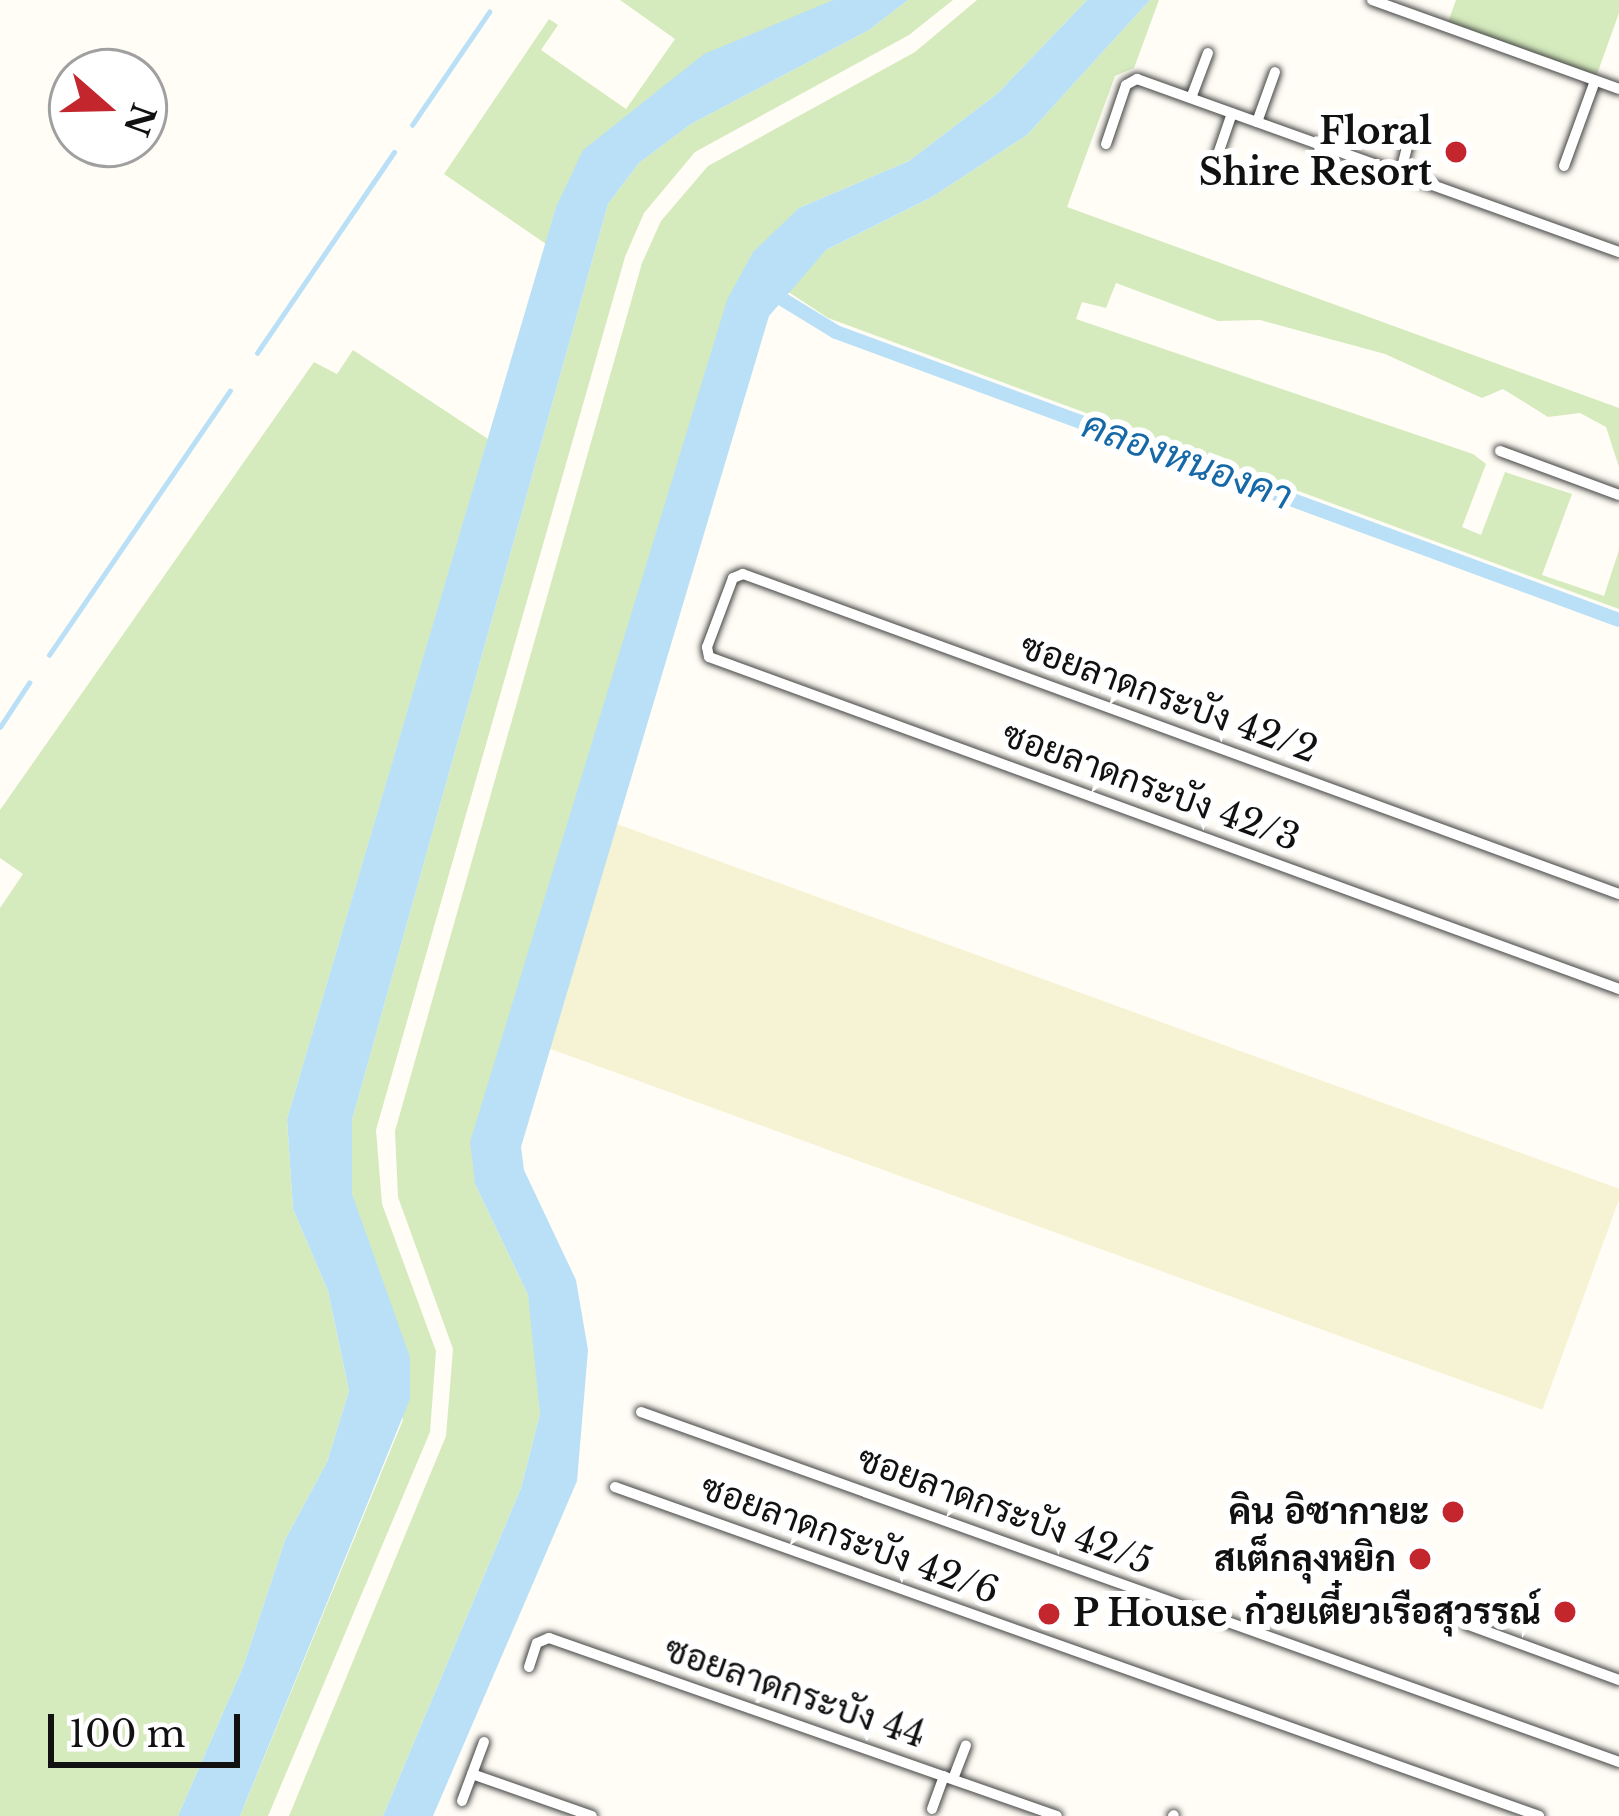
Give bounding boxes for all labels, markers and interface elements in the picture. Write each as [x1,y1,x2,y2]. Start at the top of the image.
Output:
north arrow [48,48,168,168]
text: N [115,98,164,141]
place label: Floral Shire Resort [1199,109,1432,194]
marker: Floral Shire Resort [1443,139,1469,165]
water label: คลองหนองคา [1076,401,1298,521]
street label: ซอยลาดกระบัง 42/2 [1015,624,1323,772]
street label: ซอยลาดกระบัง 42/3 [997,712,1305,860]
street label: ซอยลาดกระบัง 42/5 [852,1437,1158,1583]
street label: ซอยลาดกระบัง 42/6 [695,1465,1005,1613]
place label: คิน อิซากายะ [1229,1490,1429,1534]
marker: คิน อิซากายะ [1440,1499,1466,1525]
place label: สเต็กลุงหยิก [1214,1537,1396,1581]
marker: สเต็กลุงหยิก [1407,1546,1433,1572]
place label: ก๋วยเตี๋ยวเรือสุวรรณ์ [1245,1590,1541,1634]
place label: P House [1073,1592,1229,1636]
marker: ก๋วยเตี๋ยวเรือสุวรรณ์ [1552,1599,1578,1625]
marker: P House [1036,1601,1062,1627]
street label: ซอยลาดกระบัง 44 [659,1627,931,1757]
scale bar [54,1690,246,1764]
text: 100 m [69,1712,185,1757]

